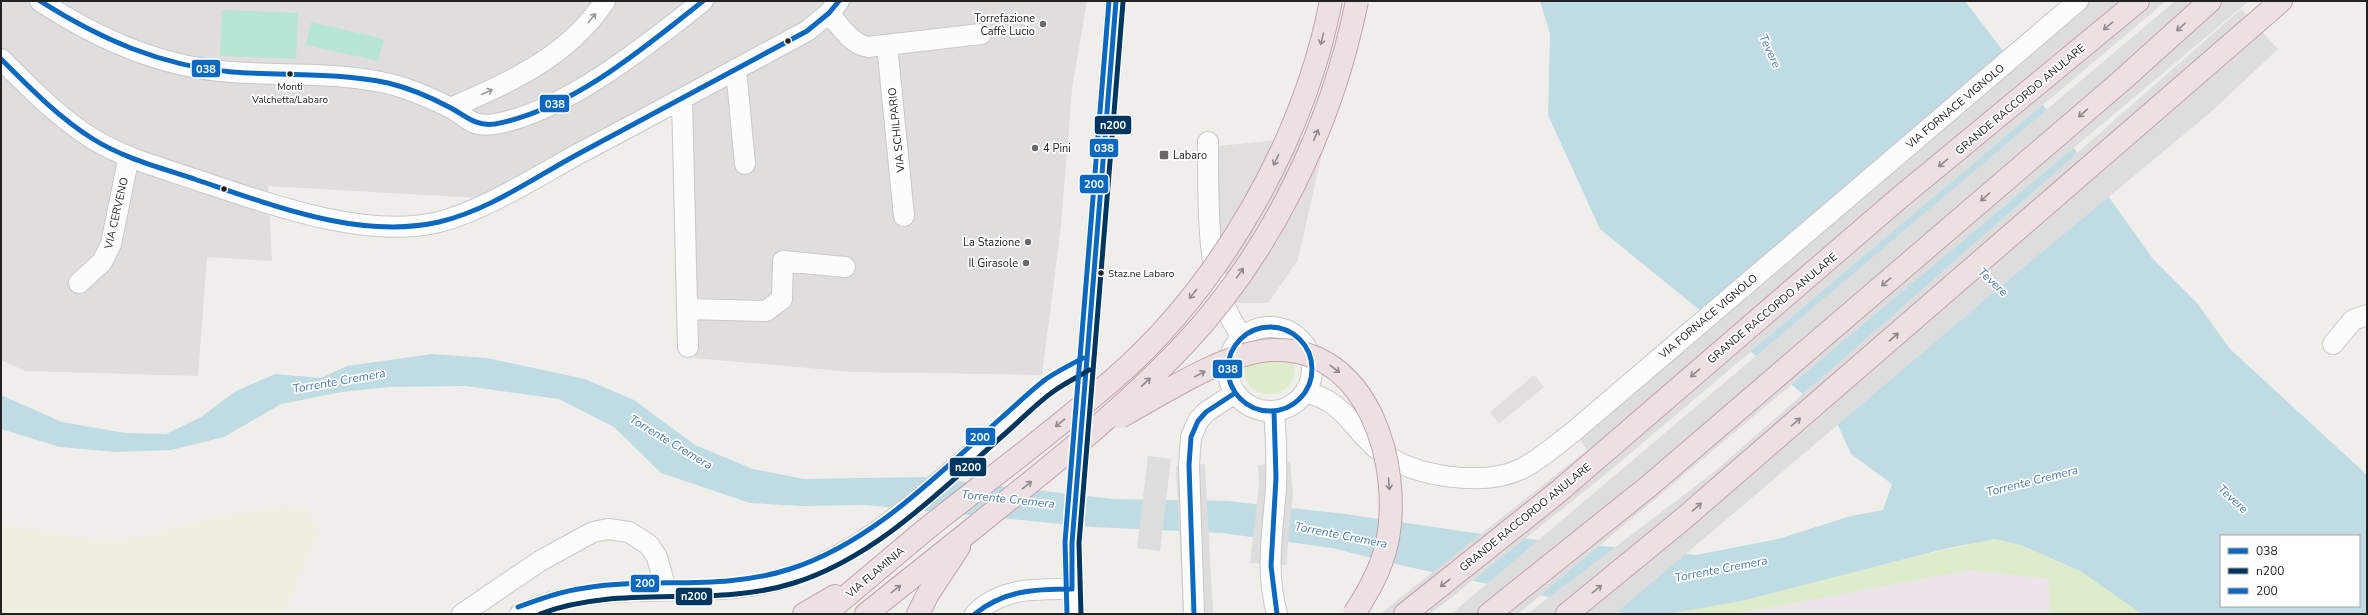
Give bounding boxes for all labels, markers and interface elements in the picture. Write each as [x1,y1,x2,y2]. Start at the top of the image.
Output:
place label: Torrefazione Caffè Lucio [974,11,1035,39]
one-way arrow [588,13,597,24]
marker: Torrefazione Caffè Lucio [1038,19,1048,29]
one-way arrow [2103,22,2114,31]
one-way arrow [2176,23,2187,32]
water label: Tevere [1755,31,1785,71]
one-way arrow [1318,32,1325,45]
unlabelled marker [783,36,793,46]
street label: GRANDE RACCORDO ANULARE [1952,41,2088,158]
line badge: 038 [191,59,221,78]
street label: VIA FORNACE VIGNOLO [1902,61,2008,153]
text: 038 [196,62,216,77]
marker: Monti Valchetta/Labaro [285,69,295,79]
place label: Monti Valchetta/Labaro [251,80,328,107]
street label: VIA SCHILPARIO [885,87,909,174]
one-way arrow [481,88,493,95]
line badge: 038 [539,94,570,113]
text: 038 [545,97,565,112]
one-way arrow [2078,108,2089,117]
line badge: n200 [1094,115,1132,135]
text: n200 [1100,118,1127,133]
one-way arrow [1313,129,1320,141]
line badge: 038 [1089,138,1119,158]
place label: 4 Pini [1043,141,1071,156]
text: 038 [1094,141,1114,156]
marker: 4 Pini [1030,143,1040,153]
place label: Labaro [1173,148,1207,163]
marker: Labaro [1158,149,1170,161]
one-way arrow [1272,154,1279,166]
one-way arrow [1938,158,1949,167]
line badge: 200 [1079,174,1109,194]
street label: VIA CERVENO [101,176,132,251]
text: 200 [1084,177,1104,192]
unlabelled marker [219,184,229,194]
one-way arrow [1979,193,1990,202]
place label: La Stazione [963,235,1020,250]
marker: La Stazione [1023,237,1033,247]
street label: GRANDE RACCORDO ANULARE [1704,250,1840,367]
place label: Il Girasole [968,256,1018,271]
marker: Il Girasole [1021,258,1031,268]
water label: Tevere [1974,264,2012,300]
place label: Staz.ne Labaro [1108,267,1175,281]
marker: Staz.ne Labaro [1096,268,1106,278]
one-way arrow [1236,268,1244,279]
street label: VIA FORNACE VIGNOLO [1655,271,1761,363]
one-way arrow [1881,278,1891,287]
one-way arrow [1188,289,1197,300]
one-way arrow [1889,332,1899,341]
line badge: 038 [1212,359,1243,379]
text: 038 [1218,362,1238,377]
water label: Torrente Cremera [291,365,387,397]
one-way arrow [1330,365,1341,374]
one-way arrow [1689,369,1700,378]
one-way arrow [1194,370,1206,377]
one-way arrow [1141,377,1151,387]
water label: Torrente Cremera [626,411,716,473]
one-way arrow [1790,417,1801,426]
one-way arrow [1054,419,1065,428]
line badge: 200 [965,427,996,446]
text: 200 [970,430,990,445]
line badge: n200 [949,457,987,477]
text: n200 [955,460,982,475]
street label: GRANDE RACCORDO ANULARE [1456,460,1594,575]
water label: Torrente Cremera [1984,462,2080,500]
one-way arrow [1386,477,1393,490]
one-way arrow [1021,481,1032,489]
water label: Tevere [2214,481,2252,517]
water label: Torrente Cremera [960,486,1056,512]
one-way arrow [1692,502,1703,511]
water label: Torrente Cremera [1293,518,1389,552]
legend [2220,535,2360,607]
street label: VIA FLAMINIA [842,543,908,602]
text: 038 [2256,543,2278,559]
water label: Torrente Cremera [1673,552,1769,586]
text: n200 [2256,563,2284,579]
line badge: 200 [630,574,660,593]
text: 200 [635,576,655,591]
one-way arrow [1439,579,1450,587]
text: 200 [2256,583,2278,599]
one-way arrow [891,585,902,593]
one-way arrow [1592,585,1602,594]
line badge: n200 [675,587,713,606]
text: n200 [681,589,708,604]

